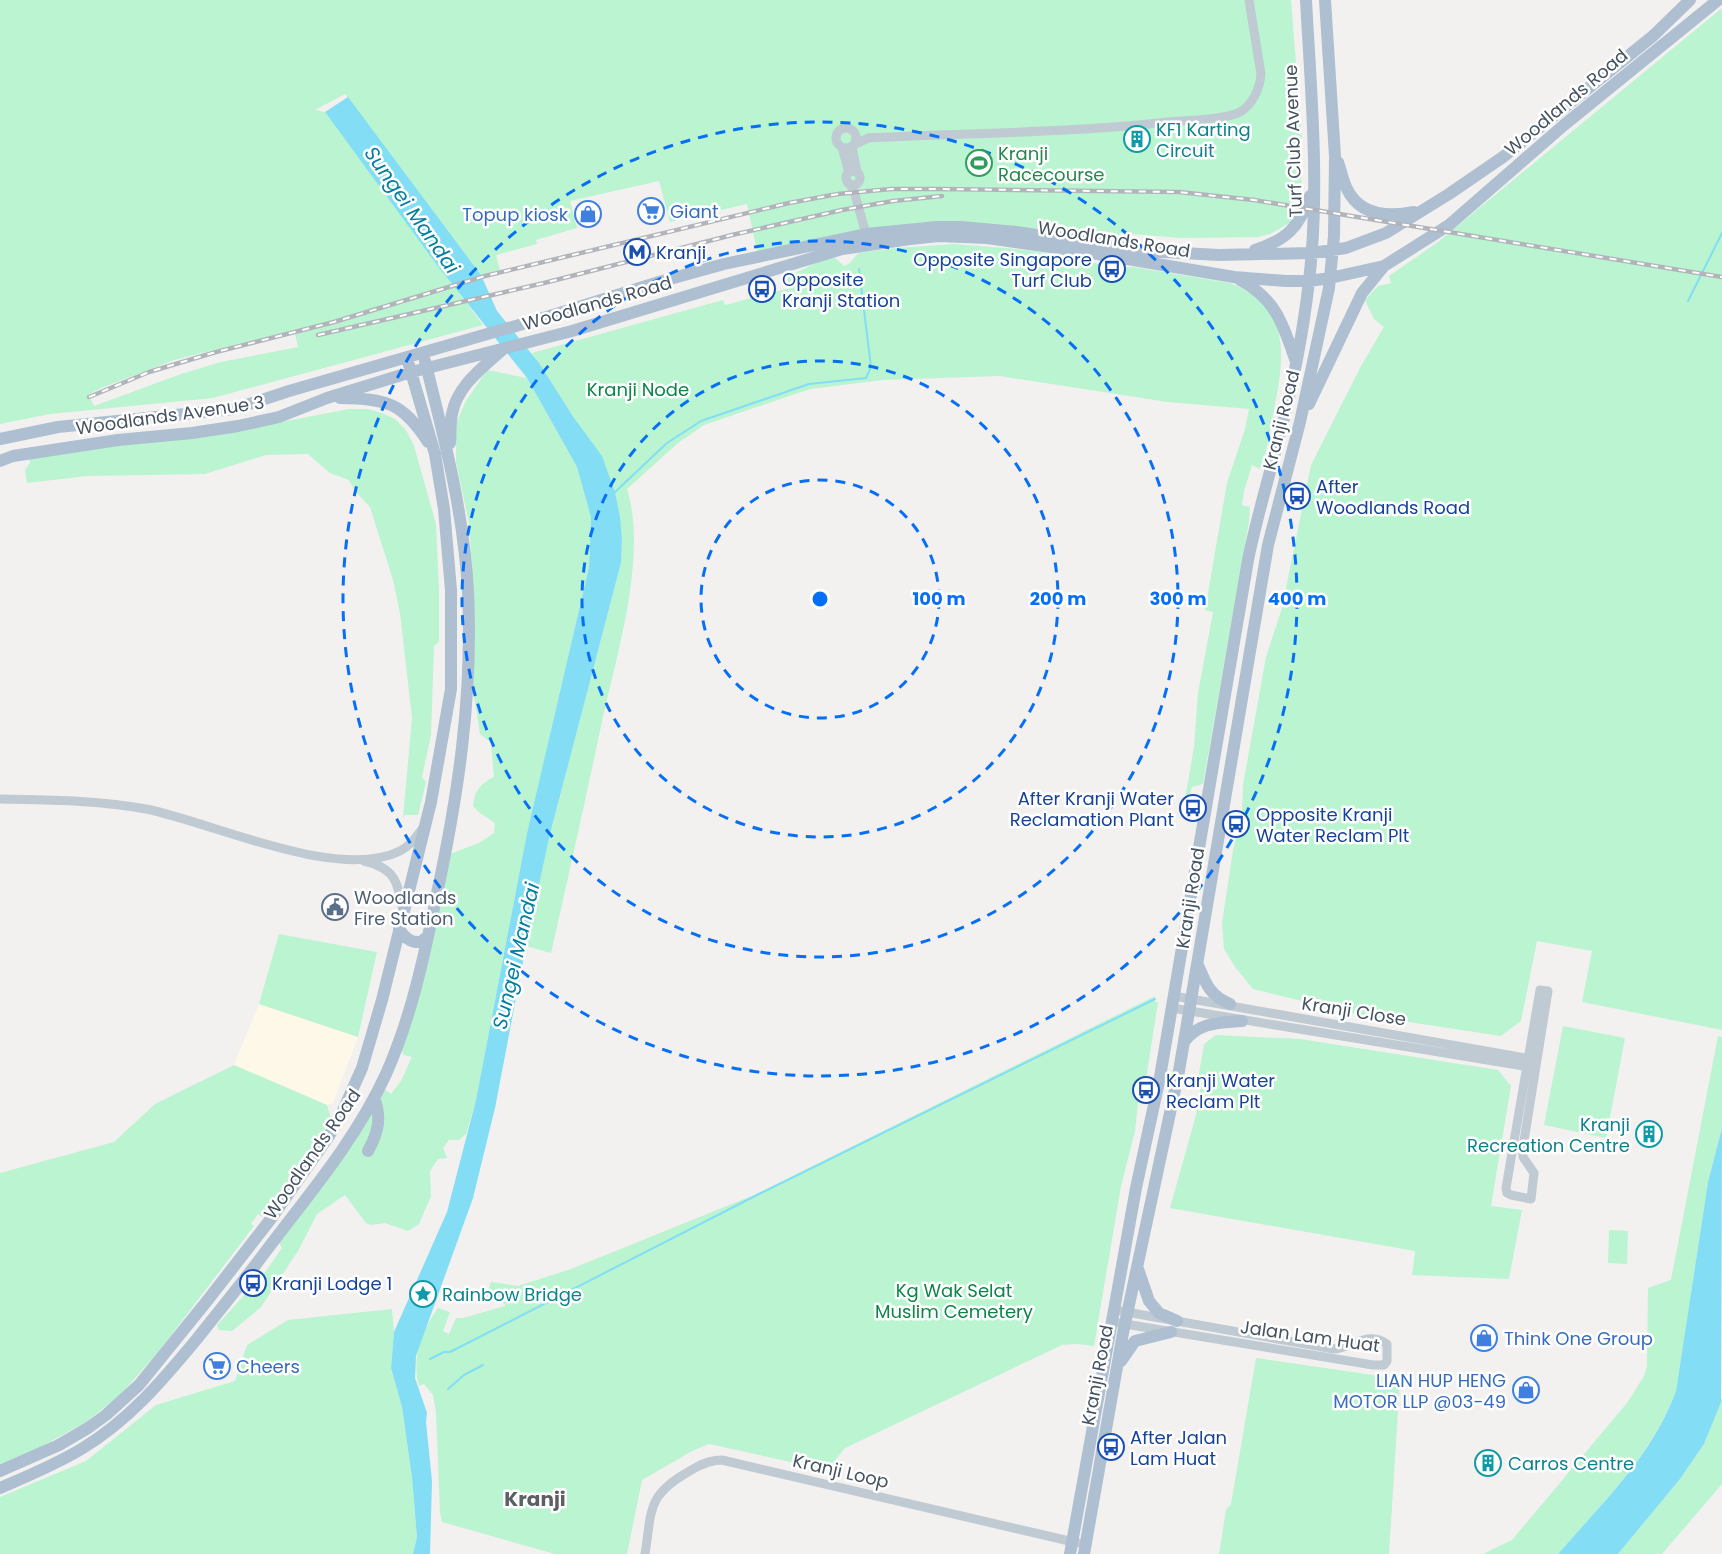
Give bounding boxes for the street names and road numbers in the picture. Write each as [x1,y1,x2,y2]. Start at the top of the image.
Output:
street label: Woodlands Road [1499,43,1633,161]
street label: Turf Club Avenue [1278,64,1308,218]
street label: Woodlands Road [1036,215,1192,263]
street label: Woodlands Road [520,270,674,336]
street label: Kranji Road [1257,368,1305,472]
street label: Woodlands Avenue 3 [74,389,266,441]
street label: Kranji Road [1170,846,1210,950]
street label: Kranji Close [1300,990,1408,1032]
street label: Woodlands Road [258,1084,366,1224]
street label: Jalan Lam Huat [1239,1314,1381,1358]
street label: Kranji Road [1075,1323,1119,1427]
street label: Kranji Loop [791,1448,891,1494]

